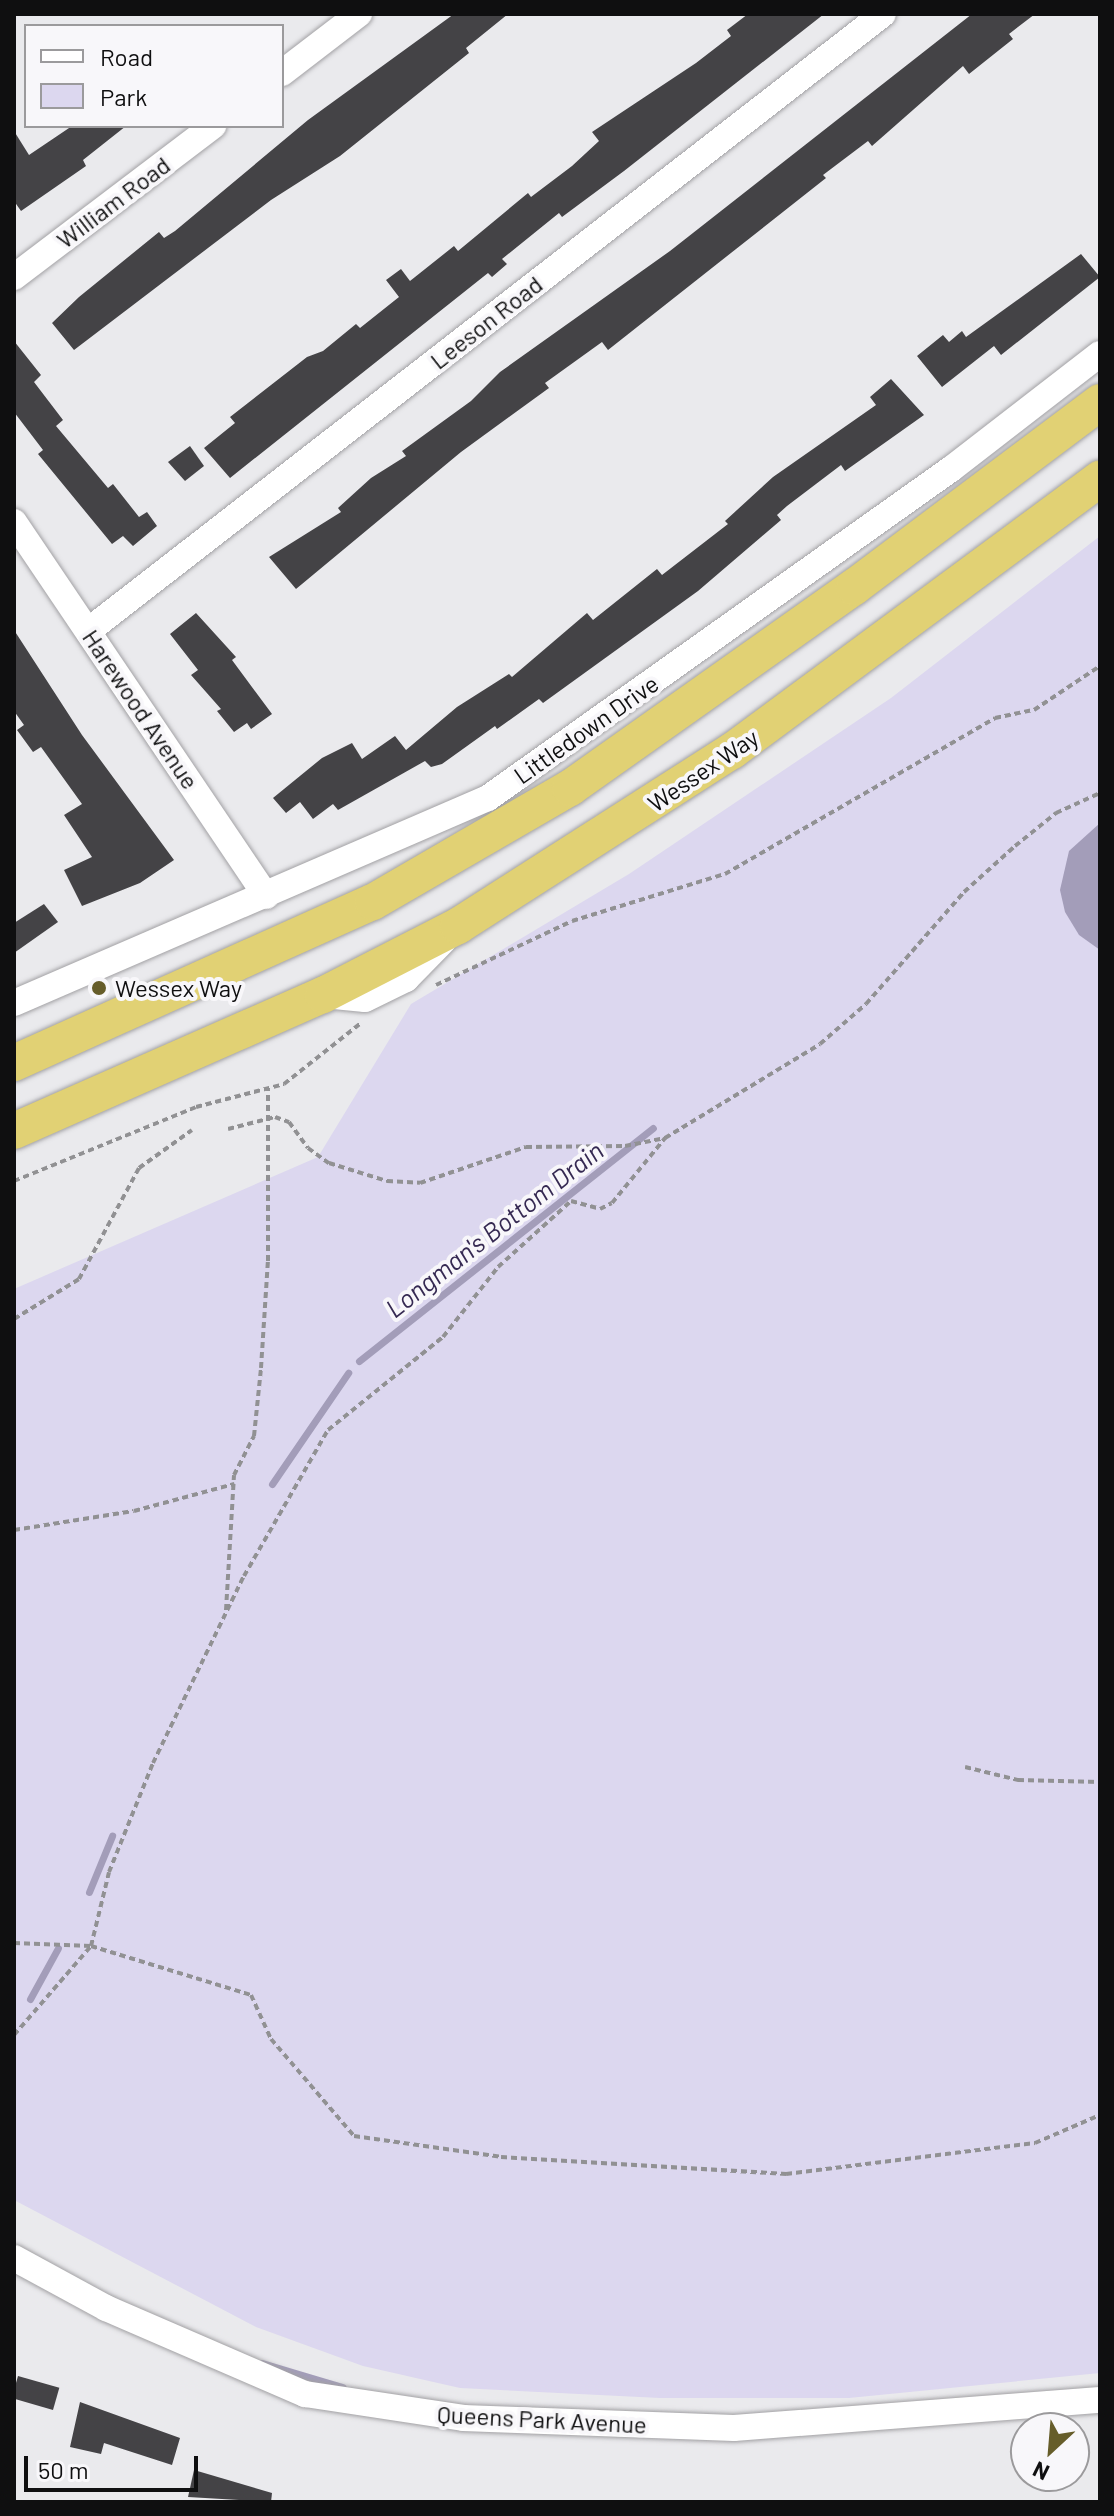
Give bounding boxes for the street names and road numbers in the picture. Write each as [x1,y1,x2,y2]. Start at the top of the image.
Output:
street label: William Road [51,150,175,254]
street label: Leeson Road [424,269,548,375]
street label: Harewood Avenue [77,624,205,794]
street label: Littledown Drive [508,669,664,789]
street label: Wessex Way [642,723,764,817]
street label: Queens Park Avenue [436,2399,648,2439]

